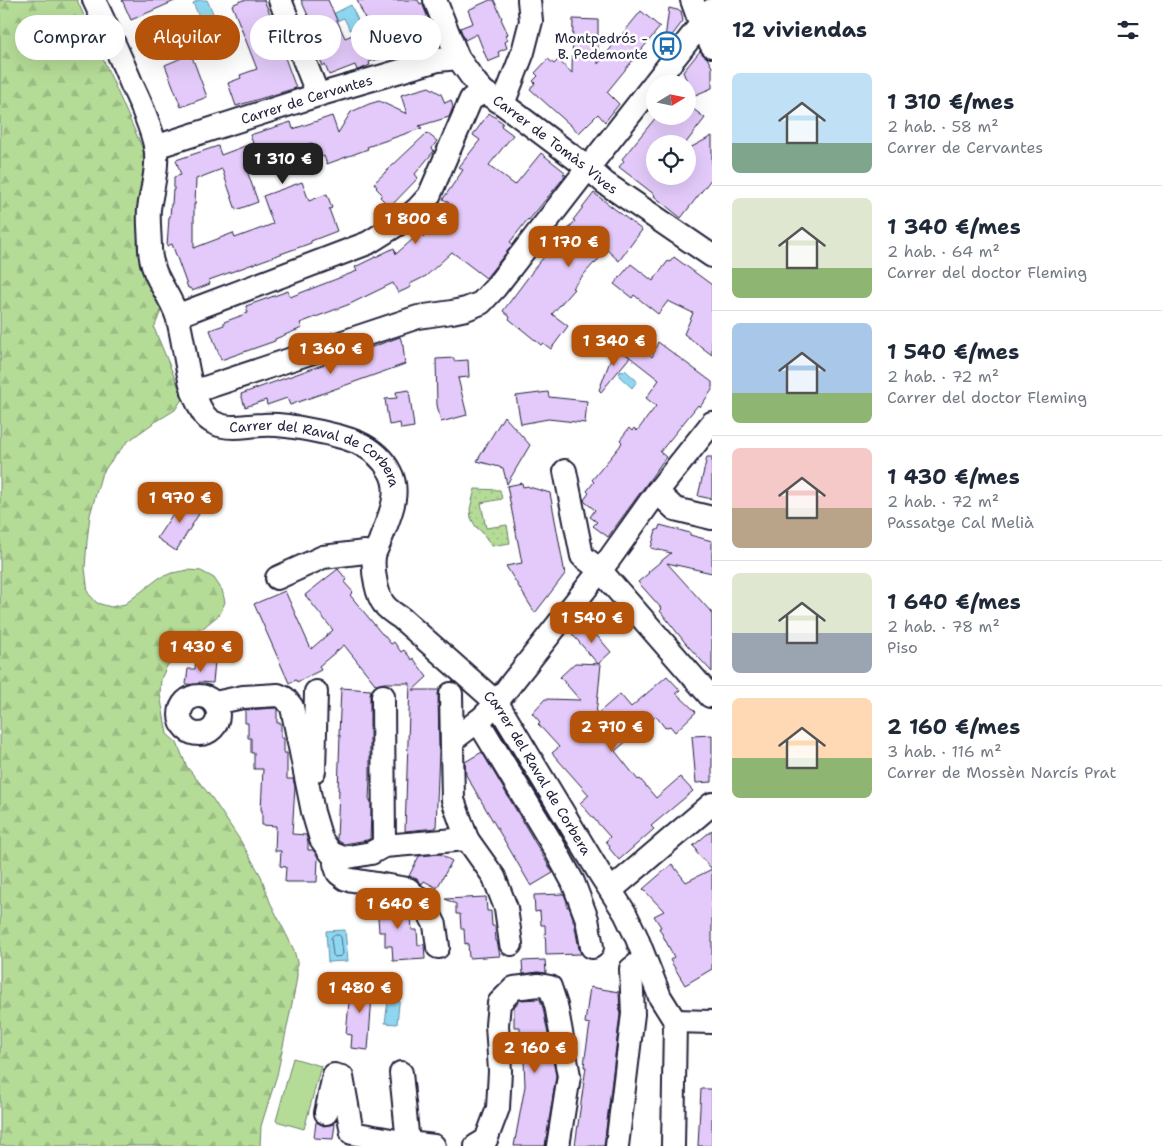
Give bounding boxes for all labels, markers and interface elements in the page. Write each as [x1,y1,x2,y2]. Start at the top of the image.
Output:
chip: Comprar [15,15,125,60]
chip: Alquilar [135,15,240,60]
chip: Filtros [250,15,341,60]
chip: Nuevo [351,15,441,60]
text: 12 viviendas [732,16,867,44]
icon: filters [1114,16,1142,44]
place label: Montpedrós - B. Pedemonte [555,29,648,63]
bus stop icon: Montpedrós - B. Pedemonte [652,31,682,61]
street label: Carrer de Cervantes [239,71,375,128]
north arrow [646,75,696,125]
map controls [646,75,696,185]
text: 1 310 €/mes [887,88,1014,116]
street label: Carrer de Tomàs Vives [490,91,621,198]
icon: home [772,93,832,153]
text: 2 hab. · 58 m² [887,116,999,137]
button: locate [646,135,696,185]
text: Carrer de Cervantes [887,137,1043,158]
pin: 1 310 € [237,142,329,185]
text: 1 310 € [254,148,312,169]
pin: 1 800 € [370,202,462,245]
text: 1 800 € [385,208,447,229]
text: 1 340 €/mes [887,213,1021,241]
icon: home [772,218,832,278]
pin: 1 170 € [523,226,615,268]
text: 1 170 € [540,231,598,252]
text: 2 hab. · 64 m² [887,241,1000,262]
text: Carrer del doctor Fleming [887,262,1087,283]
pin: 1 340 € [568,324,660,367]
text: 1 340 € [583,330,645,351]
pin: 1 360 € [285,332,377,375]
text: 1 360 € [299,338,363,359]
text: 1 540 €/mes [887,338,1019,366]
icon: home [772,343,832,403]
text: 2 hab. · 72 m² [887,366,999,387]
text: Carrer del doctor Fleming [887,387,1087,408]
street label: Carrer del Raval de Corbera [229,416,404,489]
text: 1 430 €/mes [887,463,1020,491]
icon: home [772,468,832,528]
pin: 1 970 € [134,482,226,524]
text: 1 970 € [149,487,211,508]
text: 2 hab. · 72 m² [887,491,999,512]
text: Passatge Cal Melià [887,512,1034,533]
text: 1 640 €/mes [887,588,1021,616]
icon: home [772,593,832,653]
pin: 1 540 € [546,602,638,644]
text: 1 540 € [561,607,623,628]
text: 2 hab. · 78 m² [887,616,1000,637]
pin: 1 430 € [155,630,247,673]
text: 1 430 € [170,636,232,657]
text: Piso [887,637,918,658]
street label: Carrer del Raval de Corbera [480,686,596,859]
pin: 2 710 € [566,710,658,753]
text: 2 160 €/mes [887,713,1020,741]
text: 2 710 € [581,716,643,737]
icon: home [772,718,832,778]
text: 3 hab. · 116 m² [887,741,1002,762]
text: Carrer de Mossèn Narcís Prat [887,762,1116,783]
pin: 1 640 € [352,888,444,930]
text: 1 640 € [367,893,430,914]
pin: 1 480 € [314,972,406,1014]
text: 1 480 € [329,977,391,998]
pin: 2 160 € [489,1032,581,1074]
text: 2 160 € [504,1037,566,1058]

